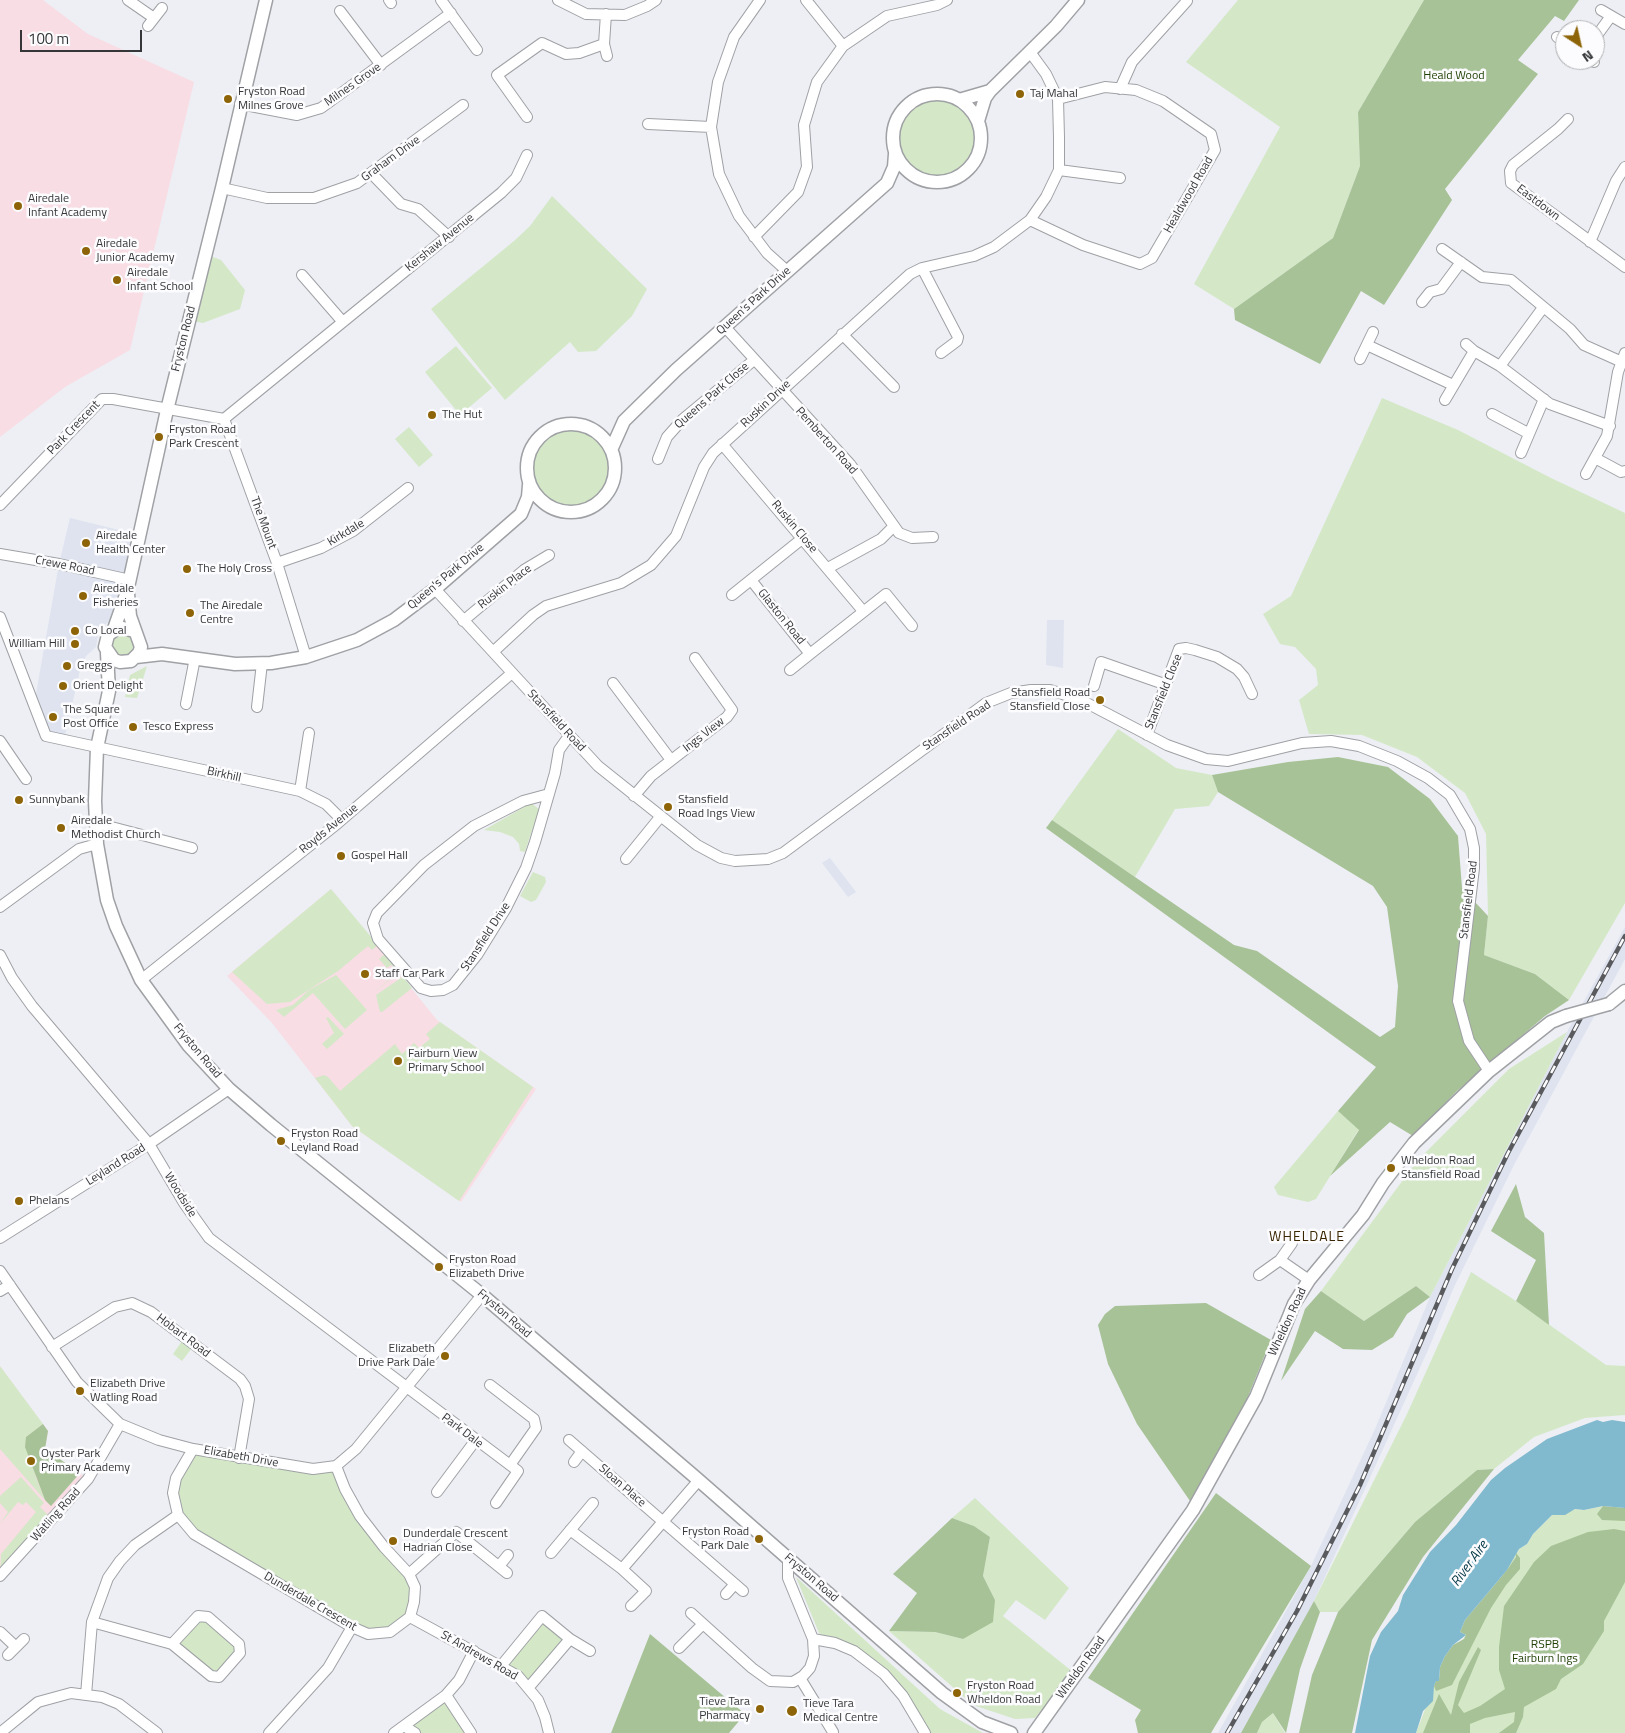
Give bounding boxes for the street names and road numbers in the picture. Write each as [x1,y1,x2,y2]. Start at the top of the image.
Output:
street label: Milnes Grove [322,60,384,110]
street label: Graham Drive [359,133,423,185]
street label: Healdwood Road [1161,154,1217,236]
street label: Eastdown [1513,182,1563,224]
street label: Kershaw Avenue [403,211,477,275]
street label: Queen's Park Drive [714,264,794,338]
street label: Fryston Road [169,305,199,373]
street label: Queens Park Close [672,360,752,432]
street label: Ruskin Drive [738,377,794,431]
street label: Park Crescent [45,398,103,458]
street label: Pemberton Road [792,404,860,478]
street label: The Mount [247,495,279,551]
street label: Ruskin Close [768,498,820,556]
street label: Kirkdale [325,516,367,550]
street label: Queen's Park Drive [405,541,487,613]
street label: Crewe Road [34,553,96,579]
street label: Ruskin Place [475,562,535,612]
street label: Glaston Road [754,586,808,648]
street label: Stansfield Close [1142,652,1186,732]
street label: Stansfield Road [524,687,588,755]
street label: Stansfield Road [920,698,994,754]
street label: Ings View [680,714,728,756]
street label: Birkhill [206,764,242,786]
street label: Royds Avenue [297,801,361,857]
street label: Stansfield Road [1457,860,1481,940]
street label: Stansfield Drive [458,900,514,974]
street label: Fryston Road [170,1021,224,1081]
street label: Leyland Road [84,1141,148,1189]
street label: Woodside [161,1170,199,1220]
street label: Wheldon Road [1266,1286,1310,1358]
street label: Fryston Road [474,1287,534,1341]
street label: Hobart Road [153,1311,213,1361]
street label: Park Dale [438,1411,486,1451]
street label: Elizabeth Drive [203,1443,279,1471]
street label: Sloan Place [595,1462,649,1510]
street label: Watling Road [28,1485,84,1545]
street label: Fryston Road [781,1551,841,1605]
street label: Dunderdale Crescent [261,1570,359,1634]
street label: St Andrews Road [438,1628,520,1684]
street label: Wheldon Road [1054,1634,1108,1702]

